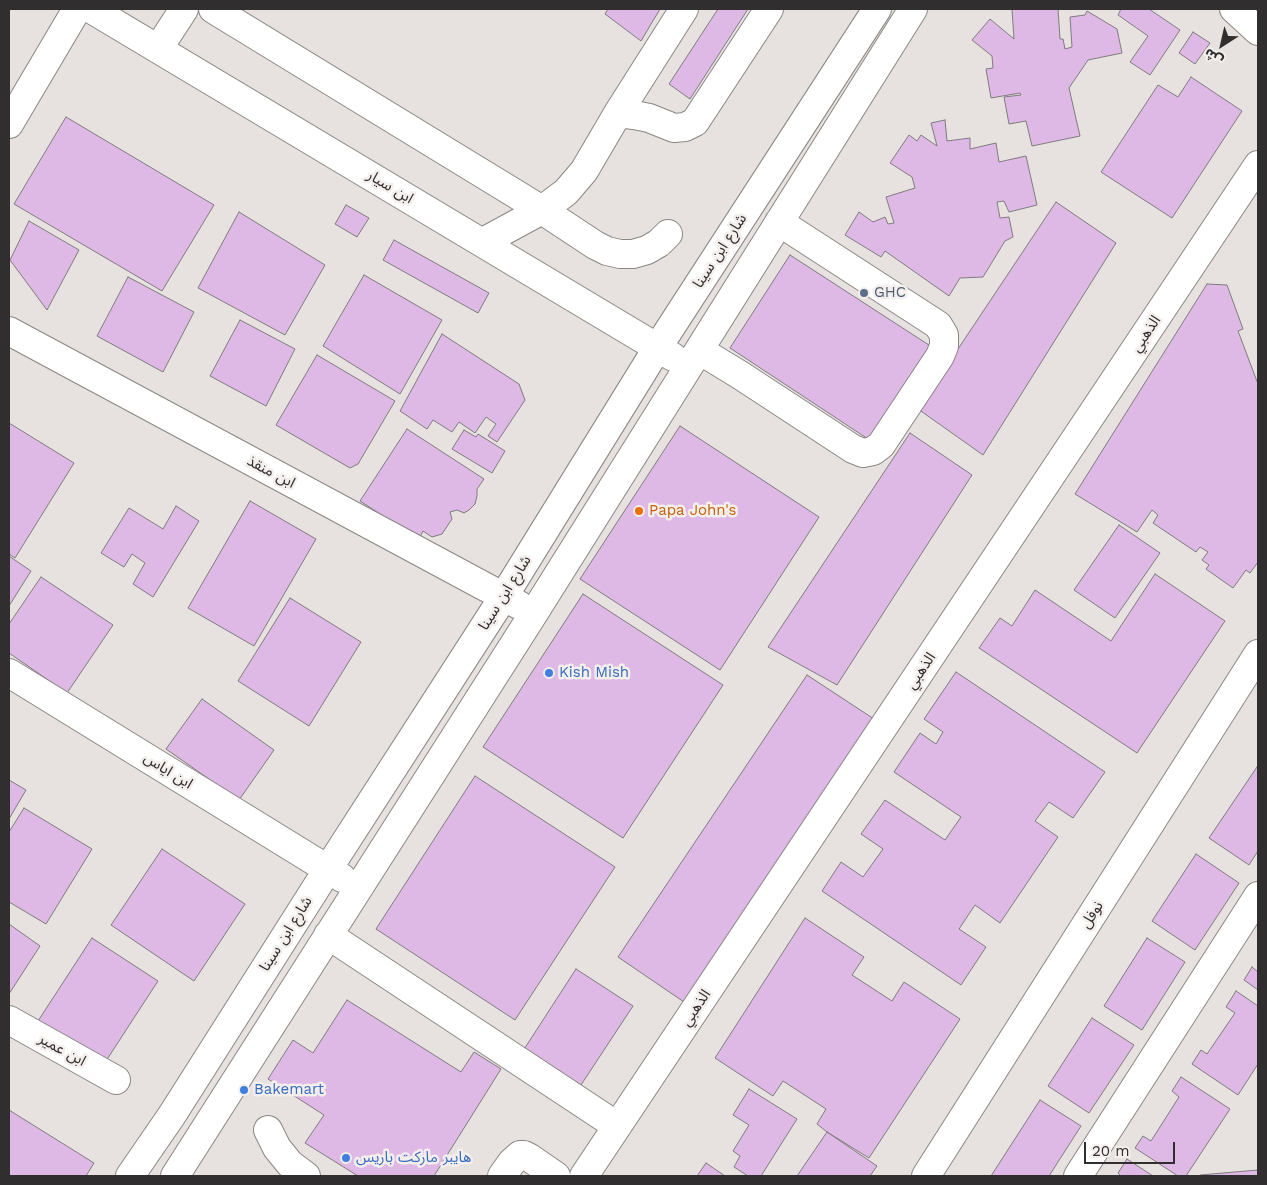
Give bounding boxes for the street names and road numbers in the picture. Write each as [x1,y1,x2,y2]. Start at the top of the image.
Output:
street label: ابن سيار [364,166,416,208]
street label: شارع ابن سينا [689,211,751,291]
street label: الذهبي [1127,312,1165,356]
street label: ابن منقذ [244,452,298,492]
street label: شارع ابن سينا [475,552,535,634]
street label: الذهبي [902,649,940,693]
street label: ابن اياس [140,749,196,793]
street label: شارع ابن سينا [256,893,316,975]
street label: نوفل [1077,898,1107,932]
street label: الذهبي [677,986,715,1030]
street label: ابن عمير [35,1030,89,1070]

